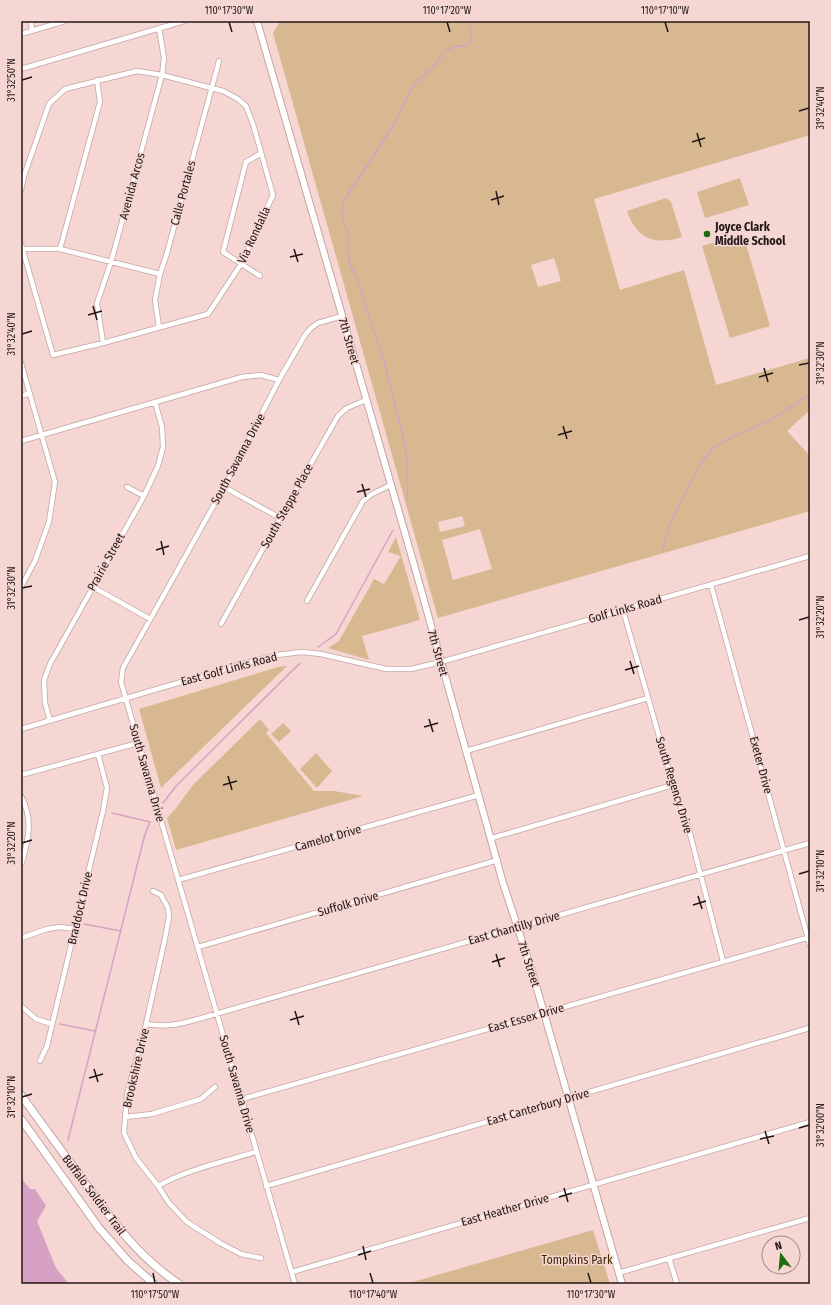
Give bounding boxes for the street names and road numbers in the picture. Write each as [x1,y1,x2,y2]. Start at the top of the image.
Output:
street label: Avenida Arcos [116,151,148,221]
street label: Calle Portales [168,159,198,227]
street label: Via Rondalla [235,204,273,266]
street label: 7th Street [336,316,362,366]
street label: South Savanna Drive [208,411,268,507]
street label: South Steppe Place [258,461,316,551]
street label: Prairie Street [84,530,128,593]
street label: Golf Links Road [587,592,663,626]
street label: 7th Street [425,628,451,678]
street label: East Golf Links Road [179,649,279,689]
street label: South Savanna Drive [126,722,168,824]
street label: South Regency Drive [653,735,695,835]
street label: Exeter Drive [747,735,775,795]
street label: Camelot Drive [293,822,363,854]
street label: Braddock Drive [65,870,95,946]
street label: Suffolk Drive [316,889,380,919]
street label: East Chantilly Drive [467,908,561,948]
street label: 7th Street [515,939,543,989]
street label: East Essex Drive [487,1000,566,1036]
street label: Brookshire Drive [120,1027,152,1109]
street label: South Savanna Drive [216,1033,258,1135]
street label: East Canterbury Drive [485,1086,591,1128]
street label: Buffalo Soldier Trail [59,1152,129,1238]
street label: East Heather Drive [459,1191,551,1229]

